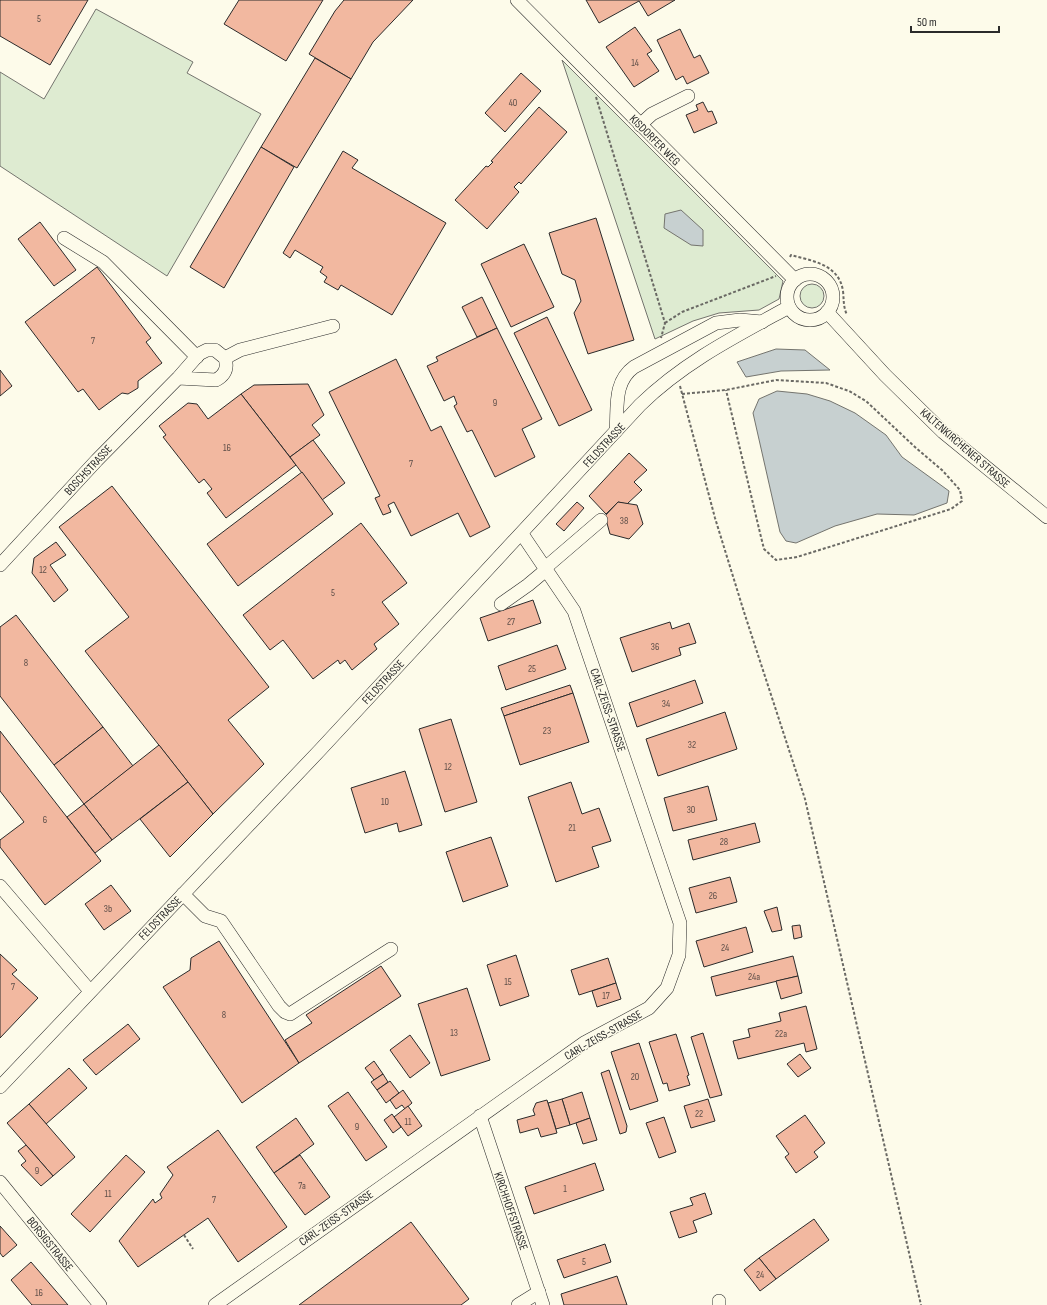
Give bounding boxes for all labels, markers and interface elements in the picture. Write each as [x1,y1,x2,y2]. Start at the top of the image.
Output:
scale bar [911,8,999,34]
house number: 5 [37,13,41,25]
text: 50 m [917,15,937,30]
house number: 14 [631,57,639,69]
house number: 40 [509,97,517,109]
street label: KISDORFER WEG [626,112,683,169]
house number: 7 [91,335,95,347]
house number: 9 [493,397,497,409]
street label: KALTENKIRCHENER STRASSE [917,405,1013,492]
street label: FELDSTRASSE [580,420,629,471]
street label: BOSCHSTRASSE [61,442,116,499]
house number: 16 [223,442,231,454]
house number: 7 [409,458,413,470]
house number: 38 [620,515,628,527]
house number: 12 [39,564,47,576]
house number: 5 [331,587,335,599]
house number: 27 [507,616,515,628]
house number: 36 [651,641,659,653]
house number: 8 [24,657,28,669]
street label: FELDSTRASSE [359,657,408,708]
house number: 25 [528,663,536,675]
street label: CARL-ZEISS-STRASSE [586,666,629,754]
house number: 34 [662,698,670,710]
house number: 23 [543,725,551,737]
house number: 32 [688,739,696,751]
house number: 12 [444,761,452,773]
house number: 10 [381,796,389,808]
house number: 30 [687,804,695,816]
house number: 6 [43,814,47,826]
house number: 21 [568,822,576,834]
house number: 28 [720,836,728,848]
house number: 26 [709,890,717,902]
street label: FELDSTRASSE [136,893,185,944]
house number: 3b [104,903,112,915]
house number: 24 [721,942,729,954]
house number: 24a [748,971,760,983]
house number: 15 [504,976,512,988]
house number: 7 [11,981,15,993]
house number: 17 [602,990,610,1002]
street label: CARL-ZEISS-STRASSE [562,1007,645,1064]
house number: 8 [222,1009,226,1021]
house number: 13 [450,1027,458,1039]
house number: 22a [775,1028,787,1040]
house number: 20 [631,1071,639,1083]
house number: 22 [695,1108,703,1120]
house number: 11 [405,1116,412,1128]
house number: 9 [355,1121,359,1133]
house number: 9 [35,1165,39,1177]
street label: KIRCHHOFFSTRASSE [490,1170,531,1252]
house number: 7a [298,1180,306,1192]
house number: 1 [563,1183,567,1195]
street label: CARL-ZEISS-STRASSE [296,1187,376,1250]
house number: 11 [105,1188,112,1200]
house number: 7 [212,1194,216,1206]
street label: BORSIGSTRASSE [23,1214,76,1275]
house number: 5 [582,1256,586,1268]
house number: 24 [756,1269,764,1281]
house number: 16 [35,1287,43,1299]

